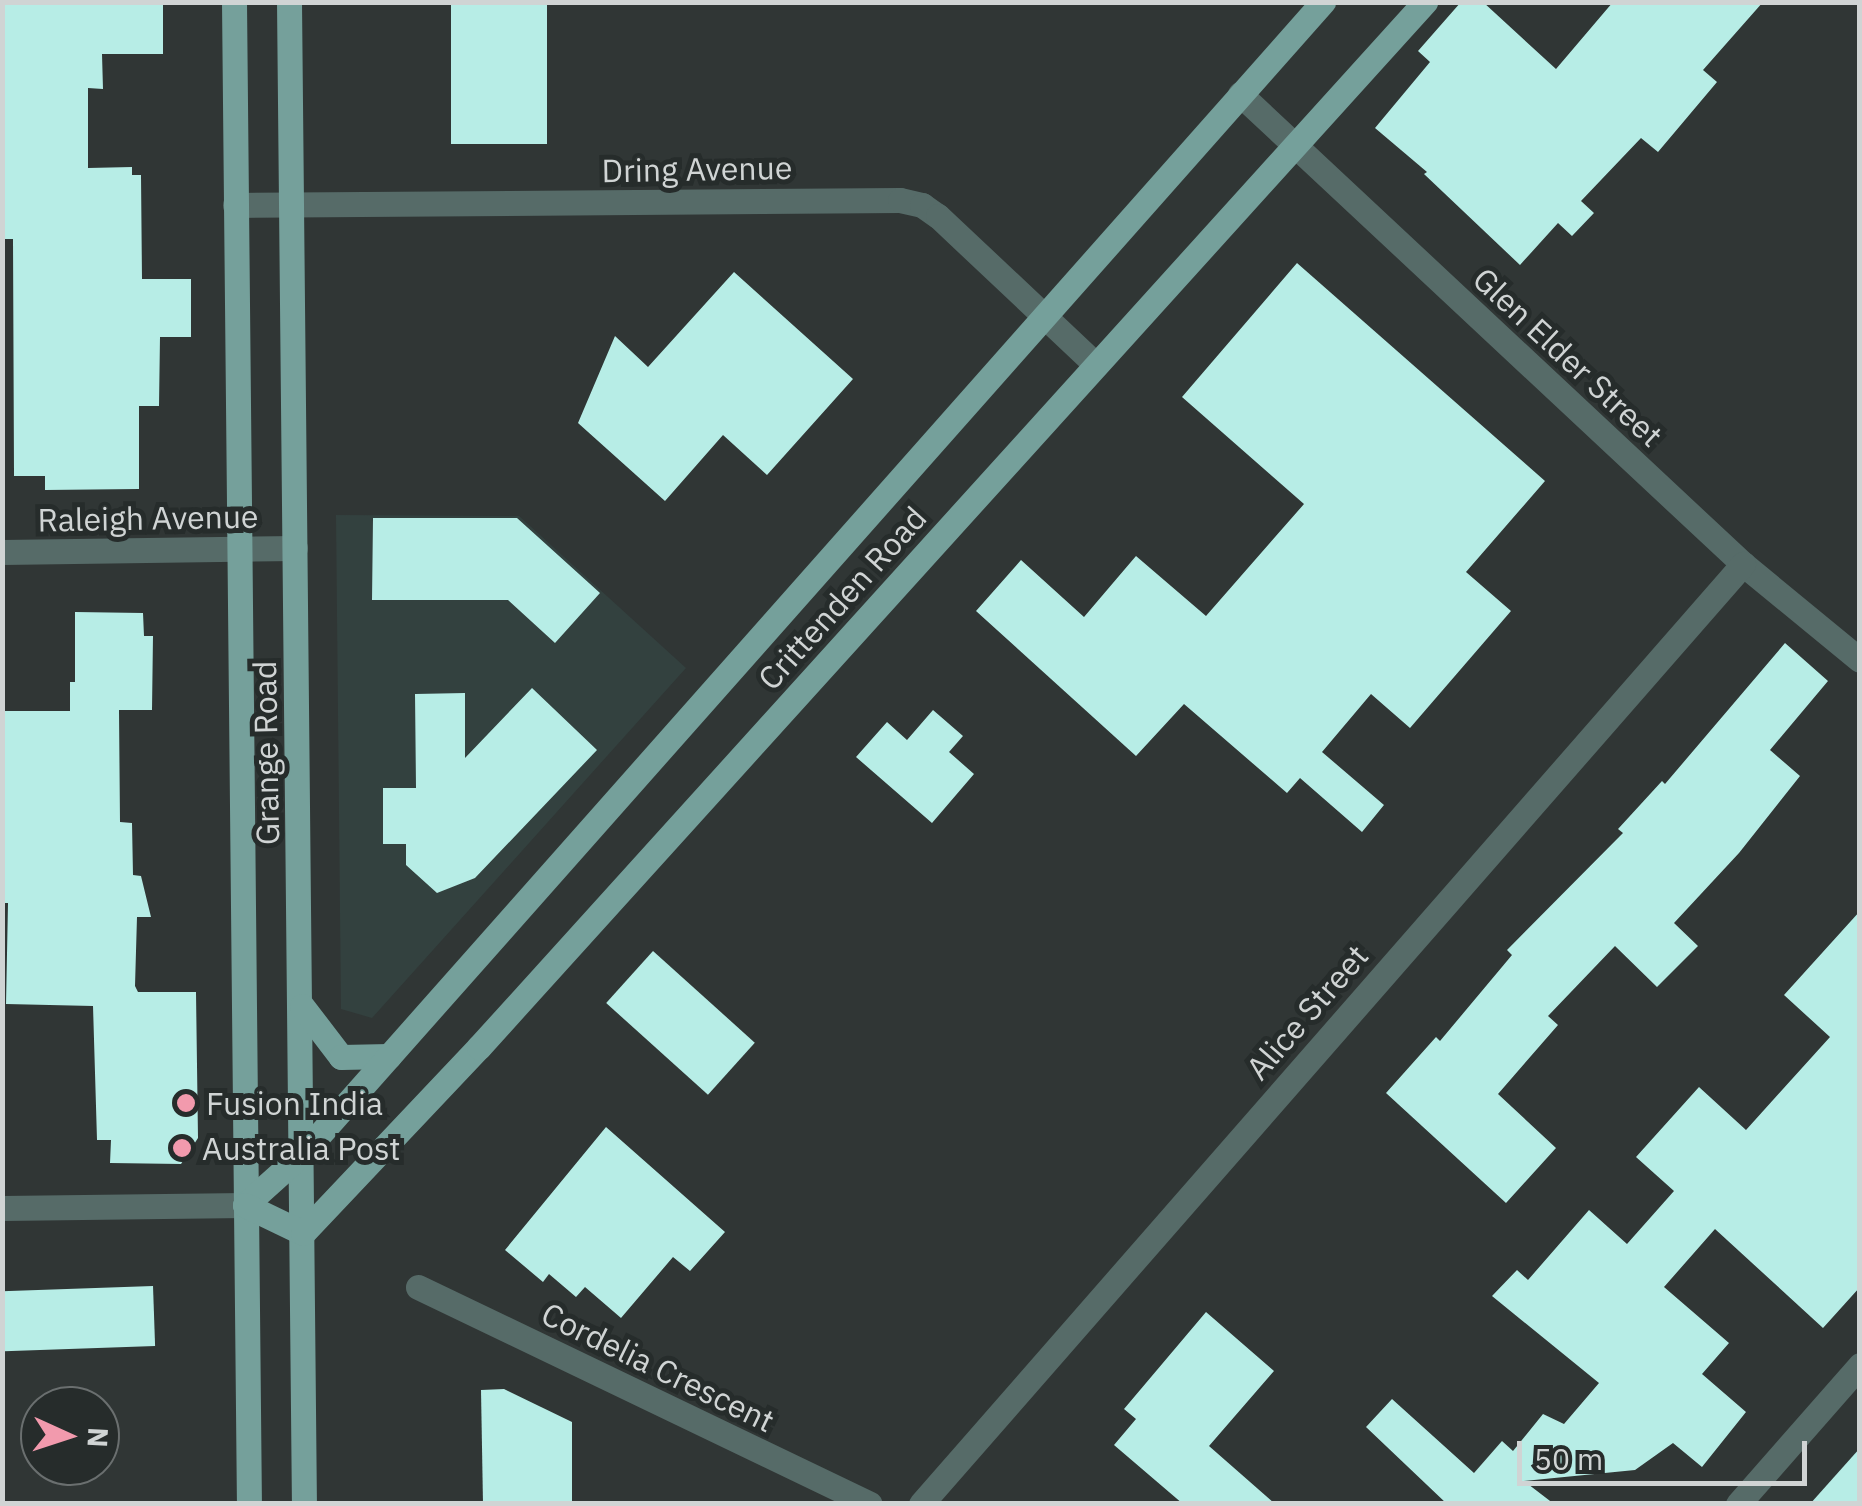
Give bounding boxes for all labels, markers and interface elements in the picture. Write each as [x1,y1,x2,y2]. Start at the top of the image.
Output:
street label: Dring Avenue [601,148,793,190]
street label: Glen Elder Street [1465,259,1671,455]
street label: Raleigh Avenue [37,497,259,539]
street label: Crittenden Road [750,499,934,697]
street label: Grange Road [245,660,287,846]
street label: Alice Street [1238,937,1376,1087]
place label: Fusion India [206,1084,383,1122]
marker: Fusion India [175,1092,197,1114]
place label: Australia Post [202,1129,401,1167]
marker: Australia Post [171,1137,193,1159]
street label: Cordelia Crescent [535,1294,781,1440]
north arrow [20,1386,120,1486]
scale bar [1522,1421,1812,1483]
text: N [79,1426,117,1449]
text: 50 m [1534,1439,1603,1478]

